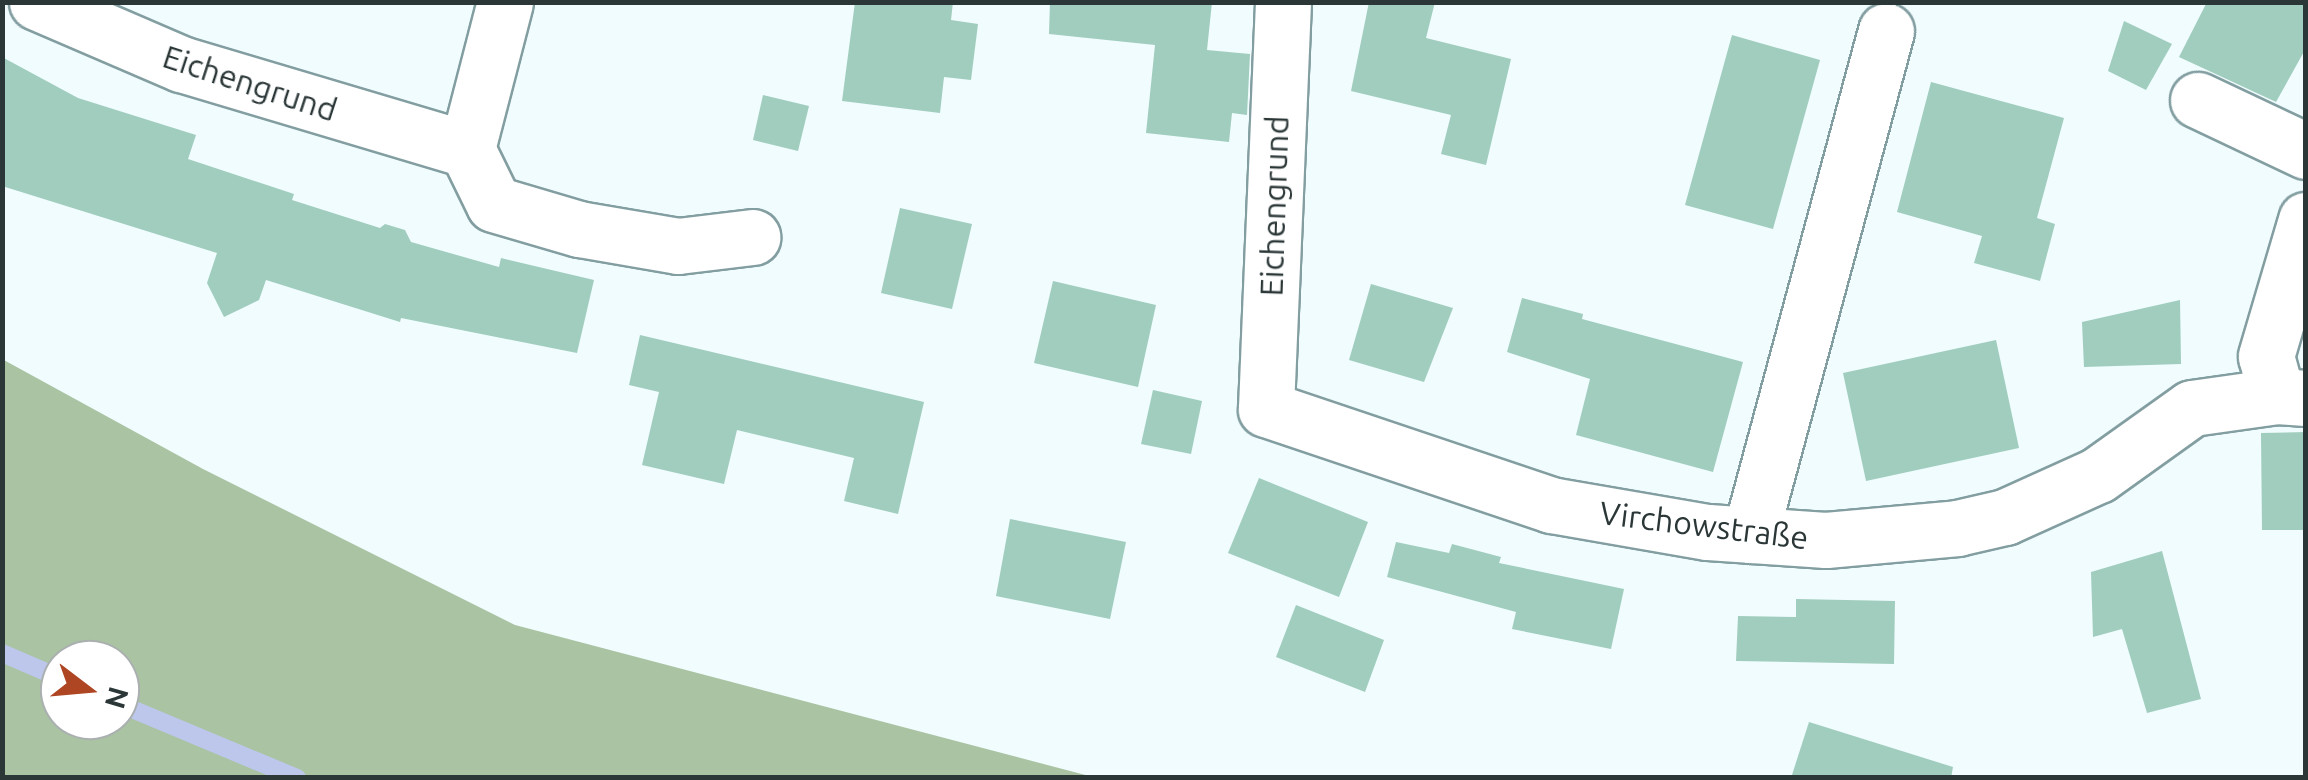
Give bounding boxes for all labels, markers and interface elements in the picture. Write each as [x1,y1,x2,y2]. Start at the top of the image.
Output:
street label: Eichengrund [158,37,342,129]
street label: Eichengrund [1252,115,1296,297]
street label: Virchowstraße [1598,493,1810,557]
north arrow [40,640,140,740]
text: N [100,684,135,712]

